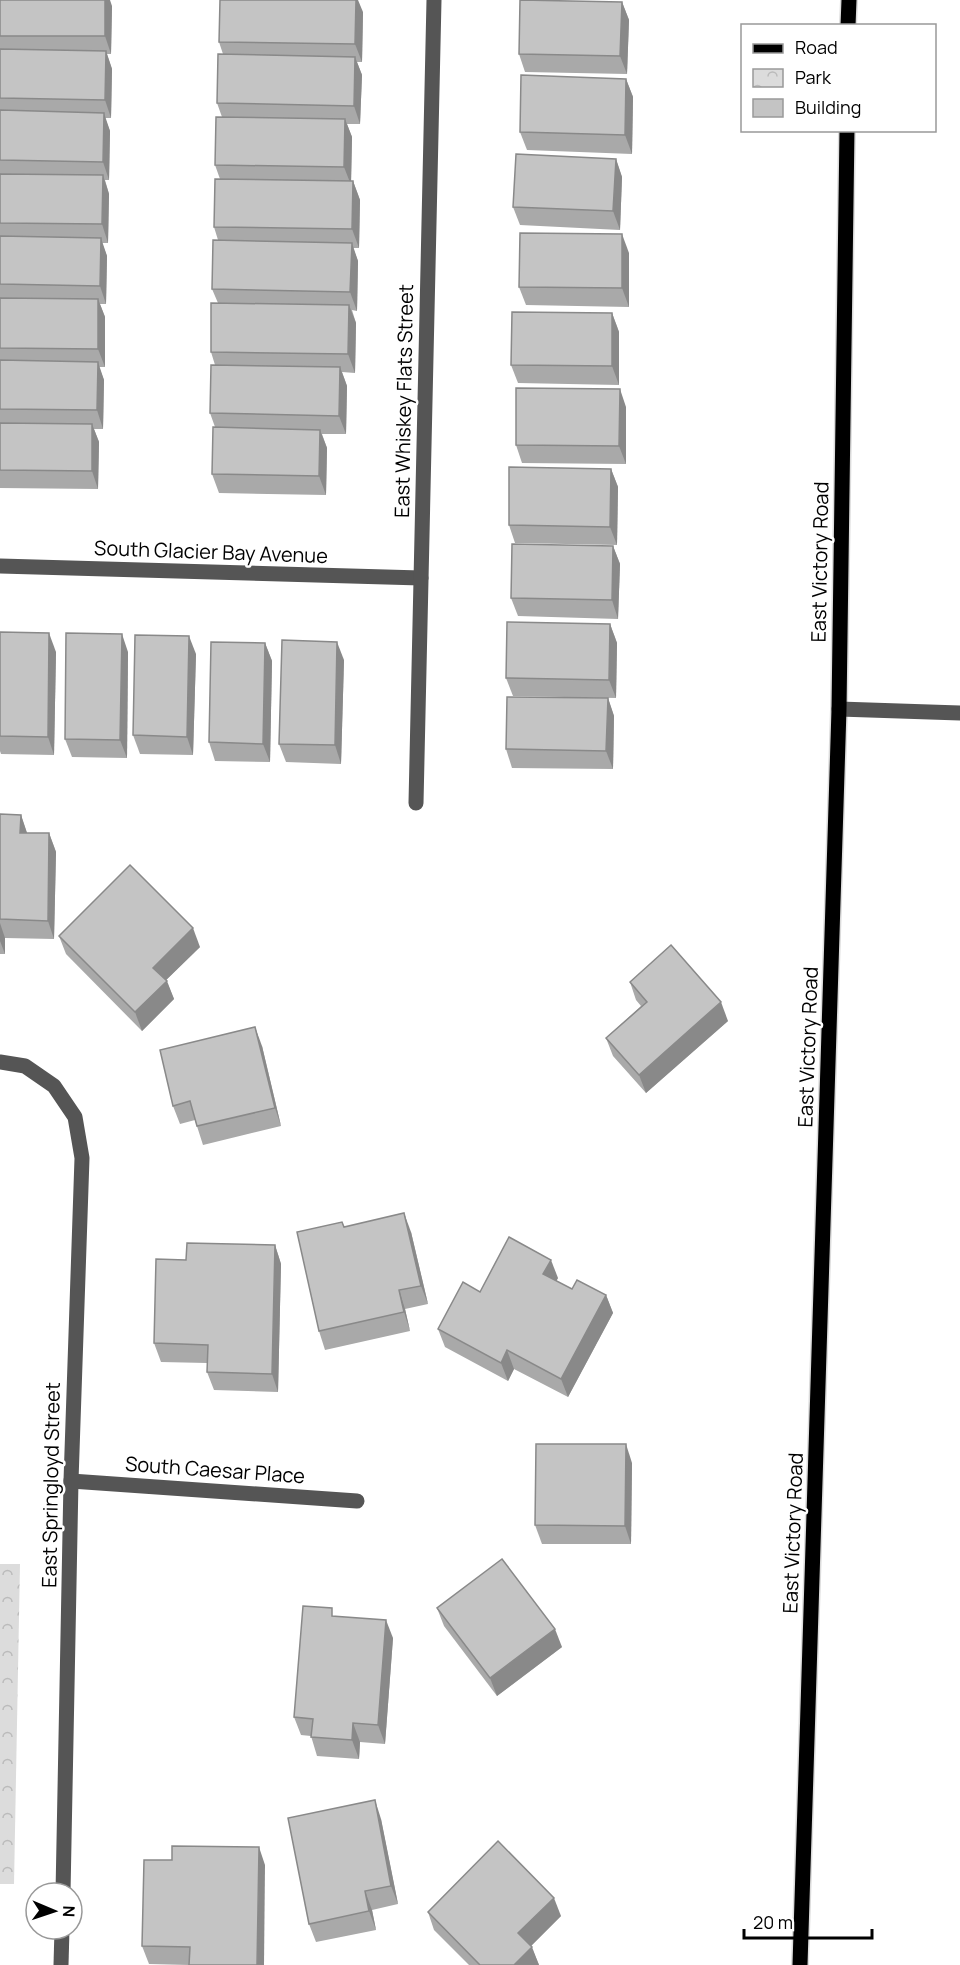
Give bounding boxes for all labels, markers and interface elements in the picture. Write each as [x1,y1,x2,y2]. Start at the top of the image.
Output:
legend [741,24,936,132]
text: Road [795,35,838,59]
text: Park [795,65,832,89]
text: Building [795,95,861,119]
street label: East Whiskey Flats Street [388,284,419,518]
street label: East Victory Road [805,481,834,643]
street label: South Glacier Bay Avenue [94,534,328,569]
street label: East Victory Road [791,966,824,1128]
street label: East Springloyd Street [35,1382,66,1588]
street label: South Caesar Place [124,1450,306,1489]
street label: East Victory Road [776,1452,809,1614]
north arrow [24,1881,84,1941]
scale bar [744,1902,872,1940]
text: N [58,1905,80,1918]
text: 20 m [753,1910,793,1934]

